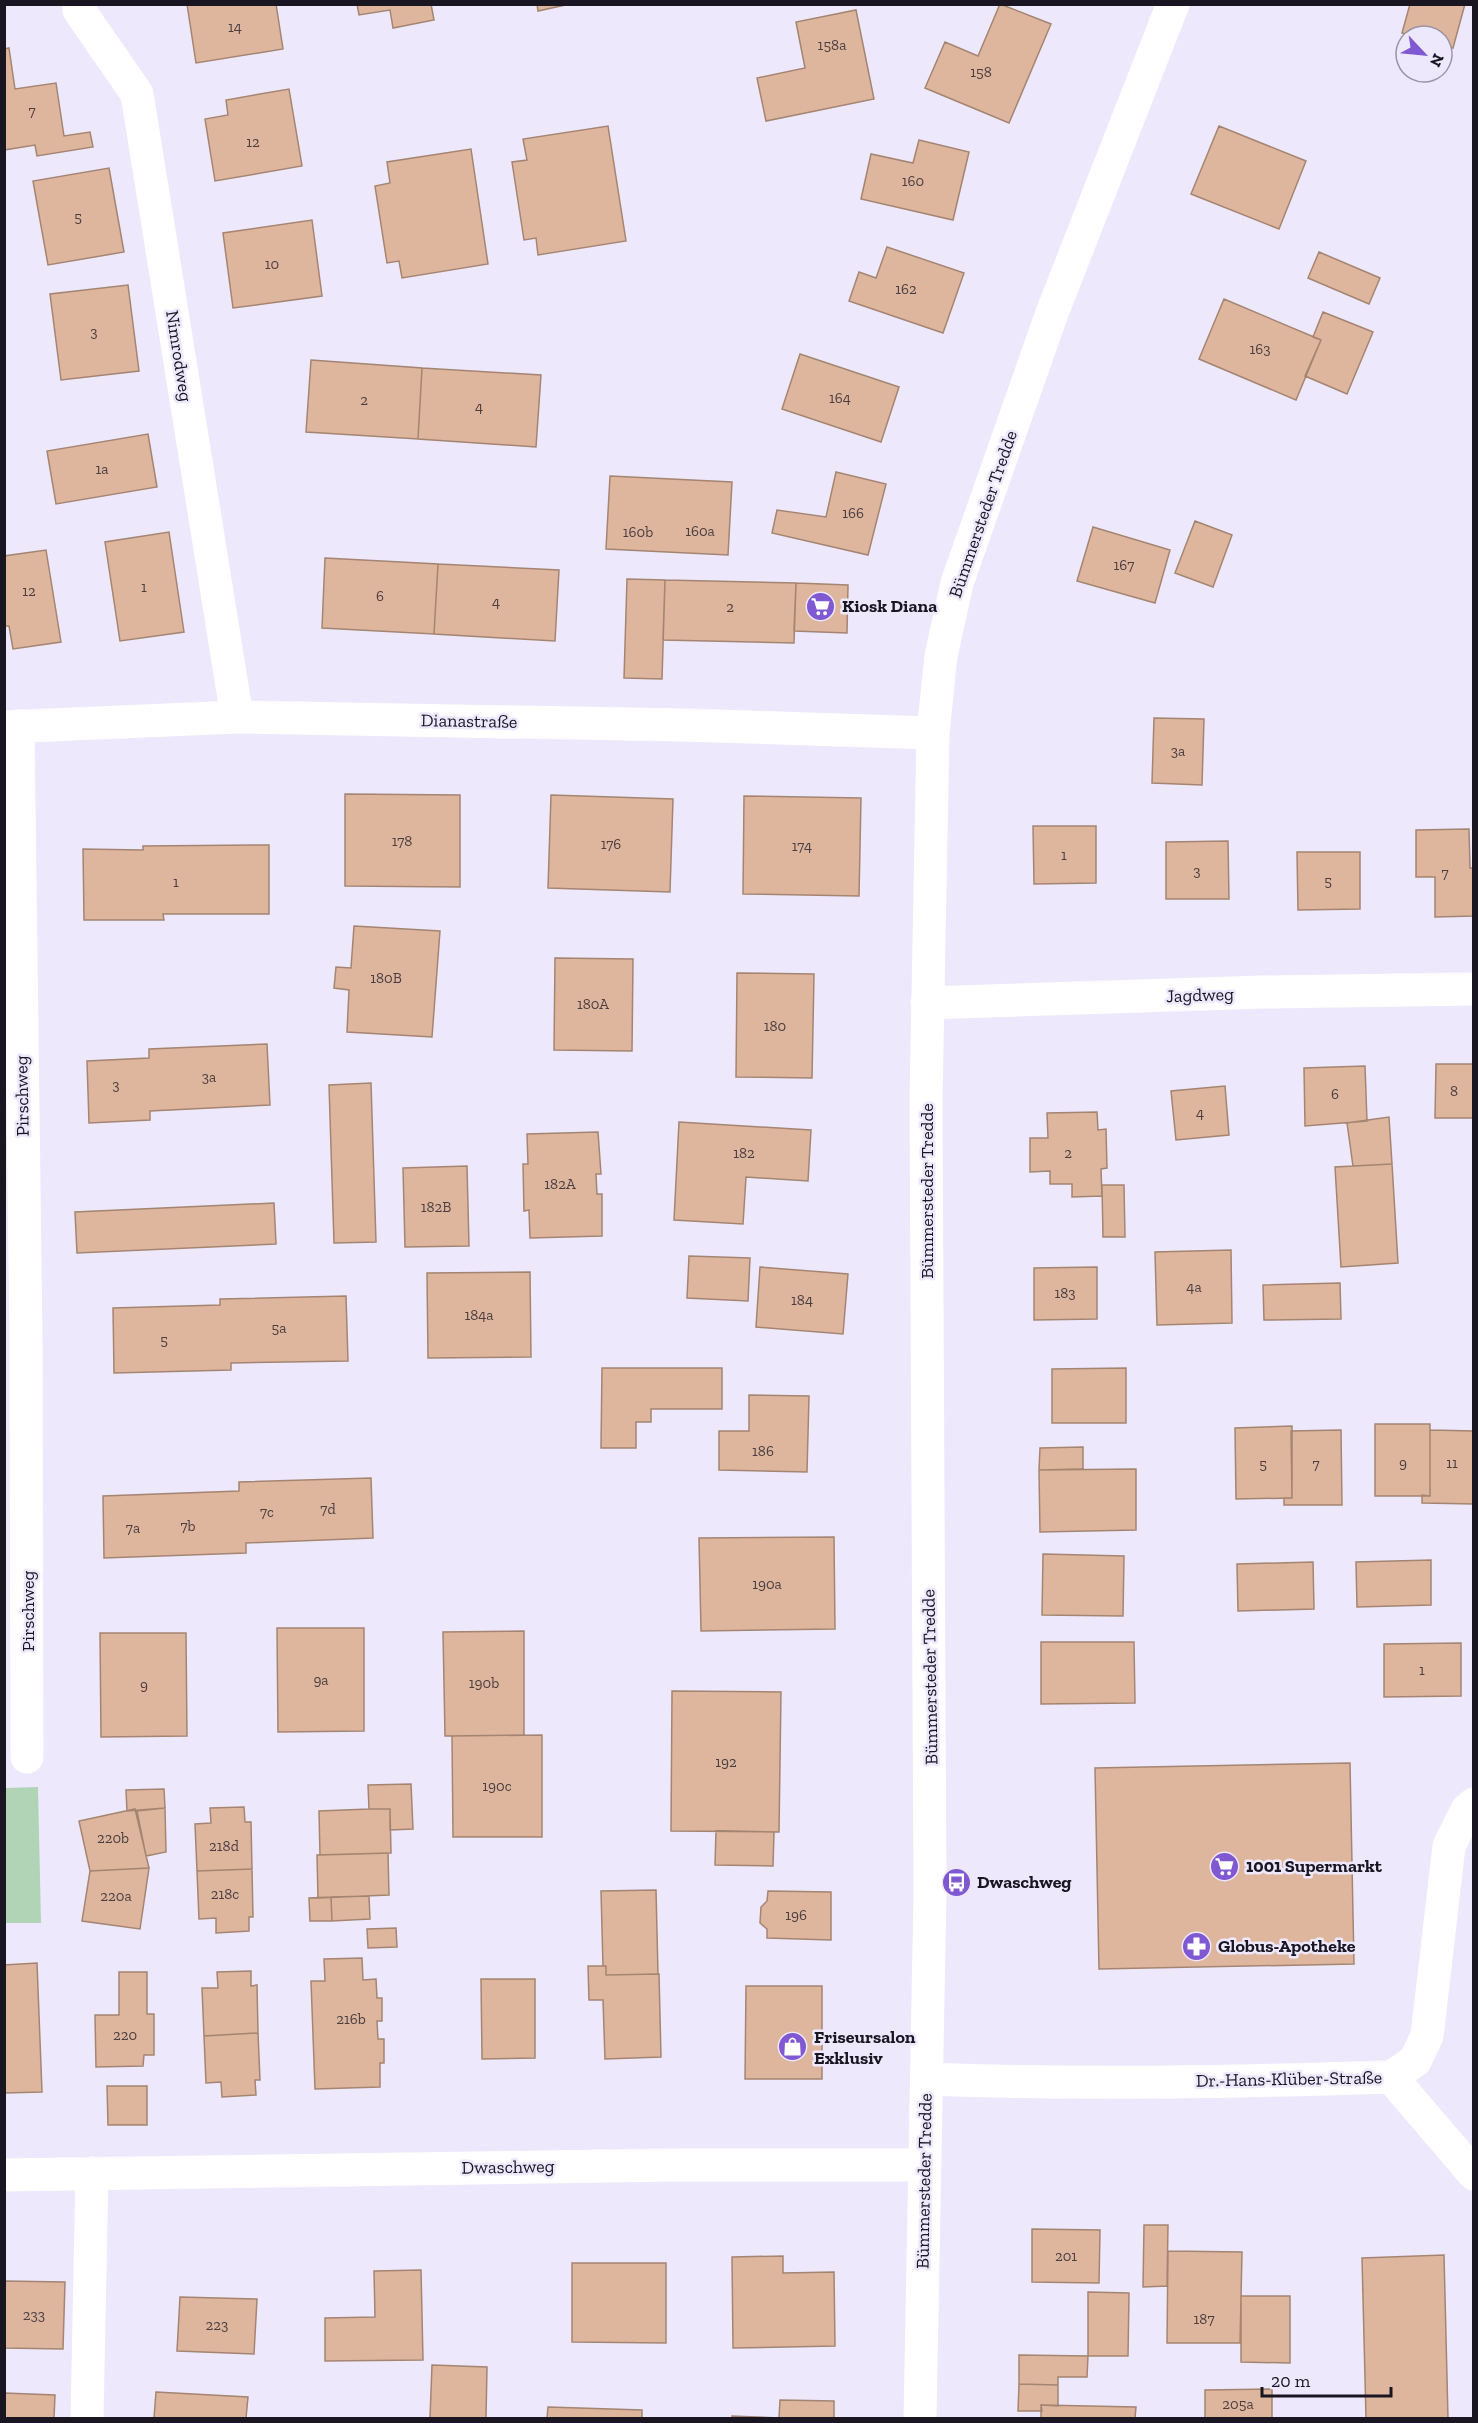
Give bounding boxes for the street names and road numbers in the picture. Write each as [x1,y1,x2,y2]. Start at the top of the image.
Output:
street label: Nimrodweg [161,309,197,403]
street label: Bümmersteder Tredde [944,427,1022,601]
street label: Dianastraße [421,709,517,733]
street label: Jagdweg [1166,983,1234,1007]
street label: Pirschweg [10,1055,34,1137]
street label: Bümmersteder Tredde [916,1103,938,1279]
street label: Pirschweg [17,1570,39,1651]
street label: Bümmersteder Tredde [917,1589,943,1765]
street label: Dr.-Hans-Klüber-Straße [1196,2066,1382,2092]
street label: Bümmersteder Tredde [911,2093,937,2269]
street label: Dwaschweg [461,2155,555,2179]

